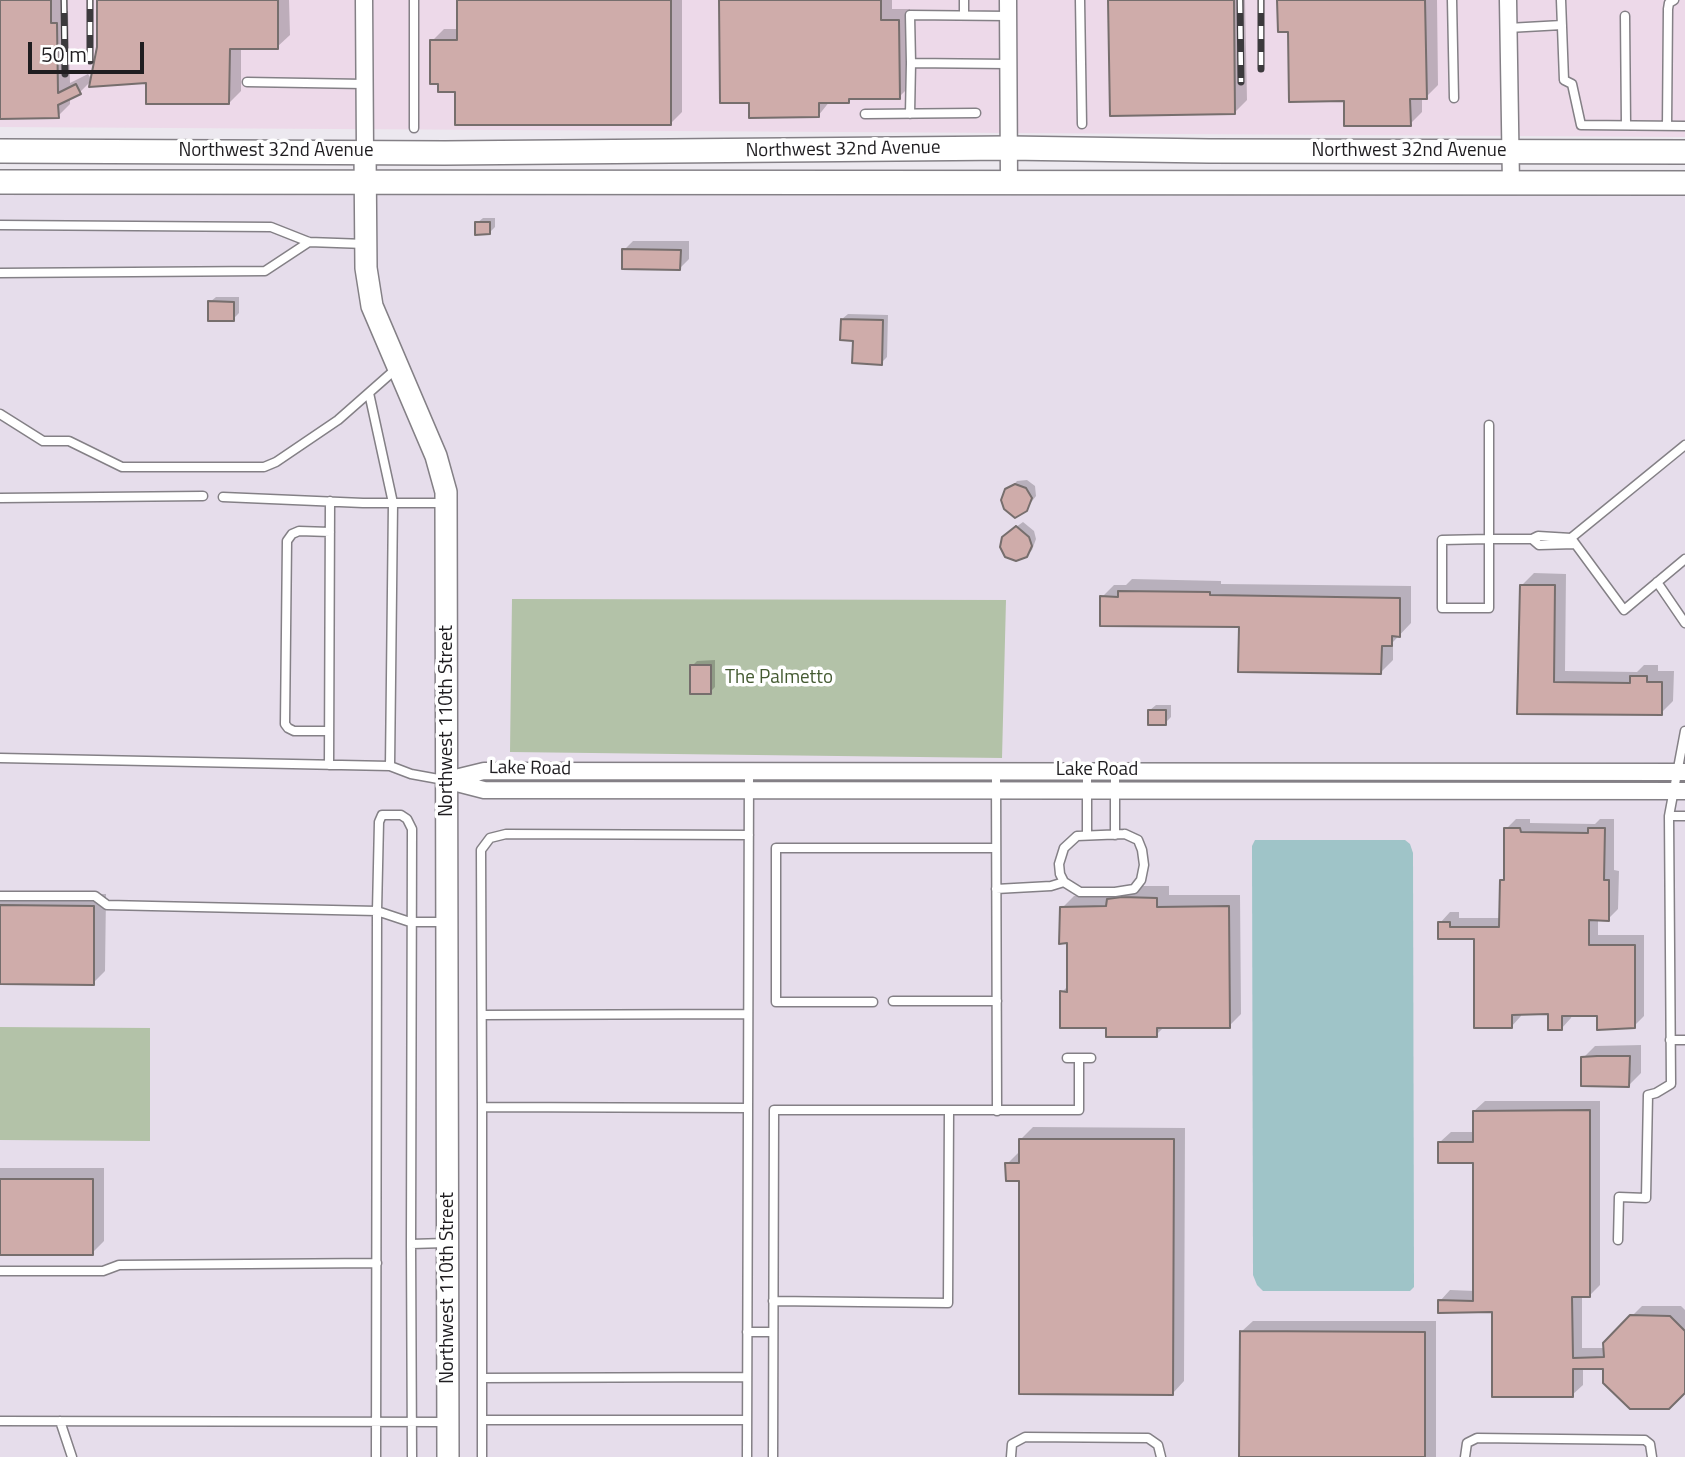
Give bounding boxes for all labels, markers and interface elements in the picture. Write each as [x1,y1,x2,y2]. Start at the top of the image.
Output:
scale bar [32,28,147,72]
text: 50 m [41,38,87,70]
street label: Northwest 32nd Avenue [745,137,941,163]
street label: Northwest 32nd Avenue [179,140,373,162]
street label: Northwest 32nd Avenue [1312,140,1506,162]
street label: Northwest 110th Street [436,625,458,817]
park label: The Palmetto [725,667,833,689]
street label: Lake Road [489,757,571,781]
street label: Lake Road [1056,759,1138,781]
street label: Northwest 110th Street [437,1192,459,1384]

